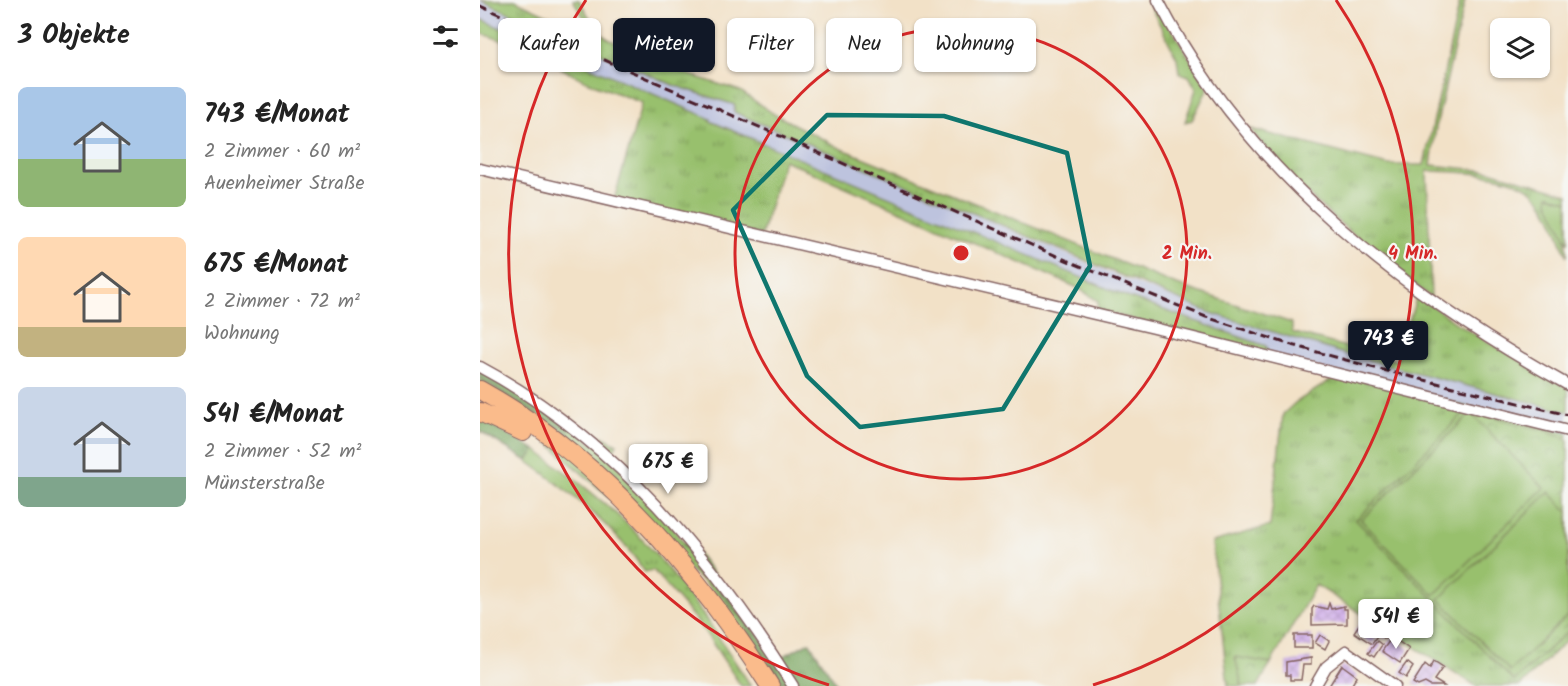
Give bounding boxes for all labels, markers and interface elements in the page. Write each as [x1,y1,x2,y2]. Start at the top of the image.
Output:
text: 3 Objekte [18,15,130,57]
chip: Kaufen [498,18,601,72]
chip: Mieten [613,18,715,72]
chip: Filter [727,18,814,72]
chip: Neu [826,18,902,72]
chip: Wohnung [914,18,1036,72]
map controls [1490,18,1550,78]
button: layers [1490,18,1550,78]
icon: filters [429,20,462,53]
text: 743 €/Monat [204,94,349,136]
icon: home [66,111,138,183]
text: 2 Zimmer · 60 m² [204,136,360,168]
text: Auenheimer Straße [204,168,365,200]
text: 2 Min. [1162,240,1212,269]
text: 4 Min. [1388,240,1438,269]
centre of rings [951,243,971,263]
text: 675 €/Monat [204,244,348,286]
icon: home [66,261,138,333]
text: 2 Zimmer · 72 m² [204,286,360,318]
text: Wohnung [204,318,280,350]
pin: 743 € [1346,321,1430,372]
text: 743 € [1362,324,1414,356]
text: 541 €/Monat [204,394,344,436]
icon: home [66,411,138,483]
text: 2 Zimmer · 52 m² [204,436,362,468]
pin: 675 € [626,444,710,495]
text: 675 € [643,447,693,479]
text: Münsterstraße [204,468,325,500]
pin: 541 € [1354,599,1438,650]
text: 541 € [1372,602,1420,634]

